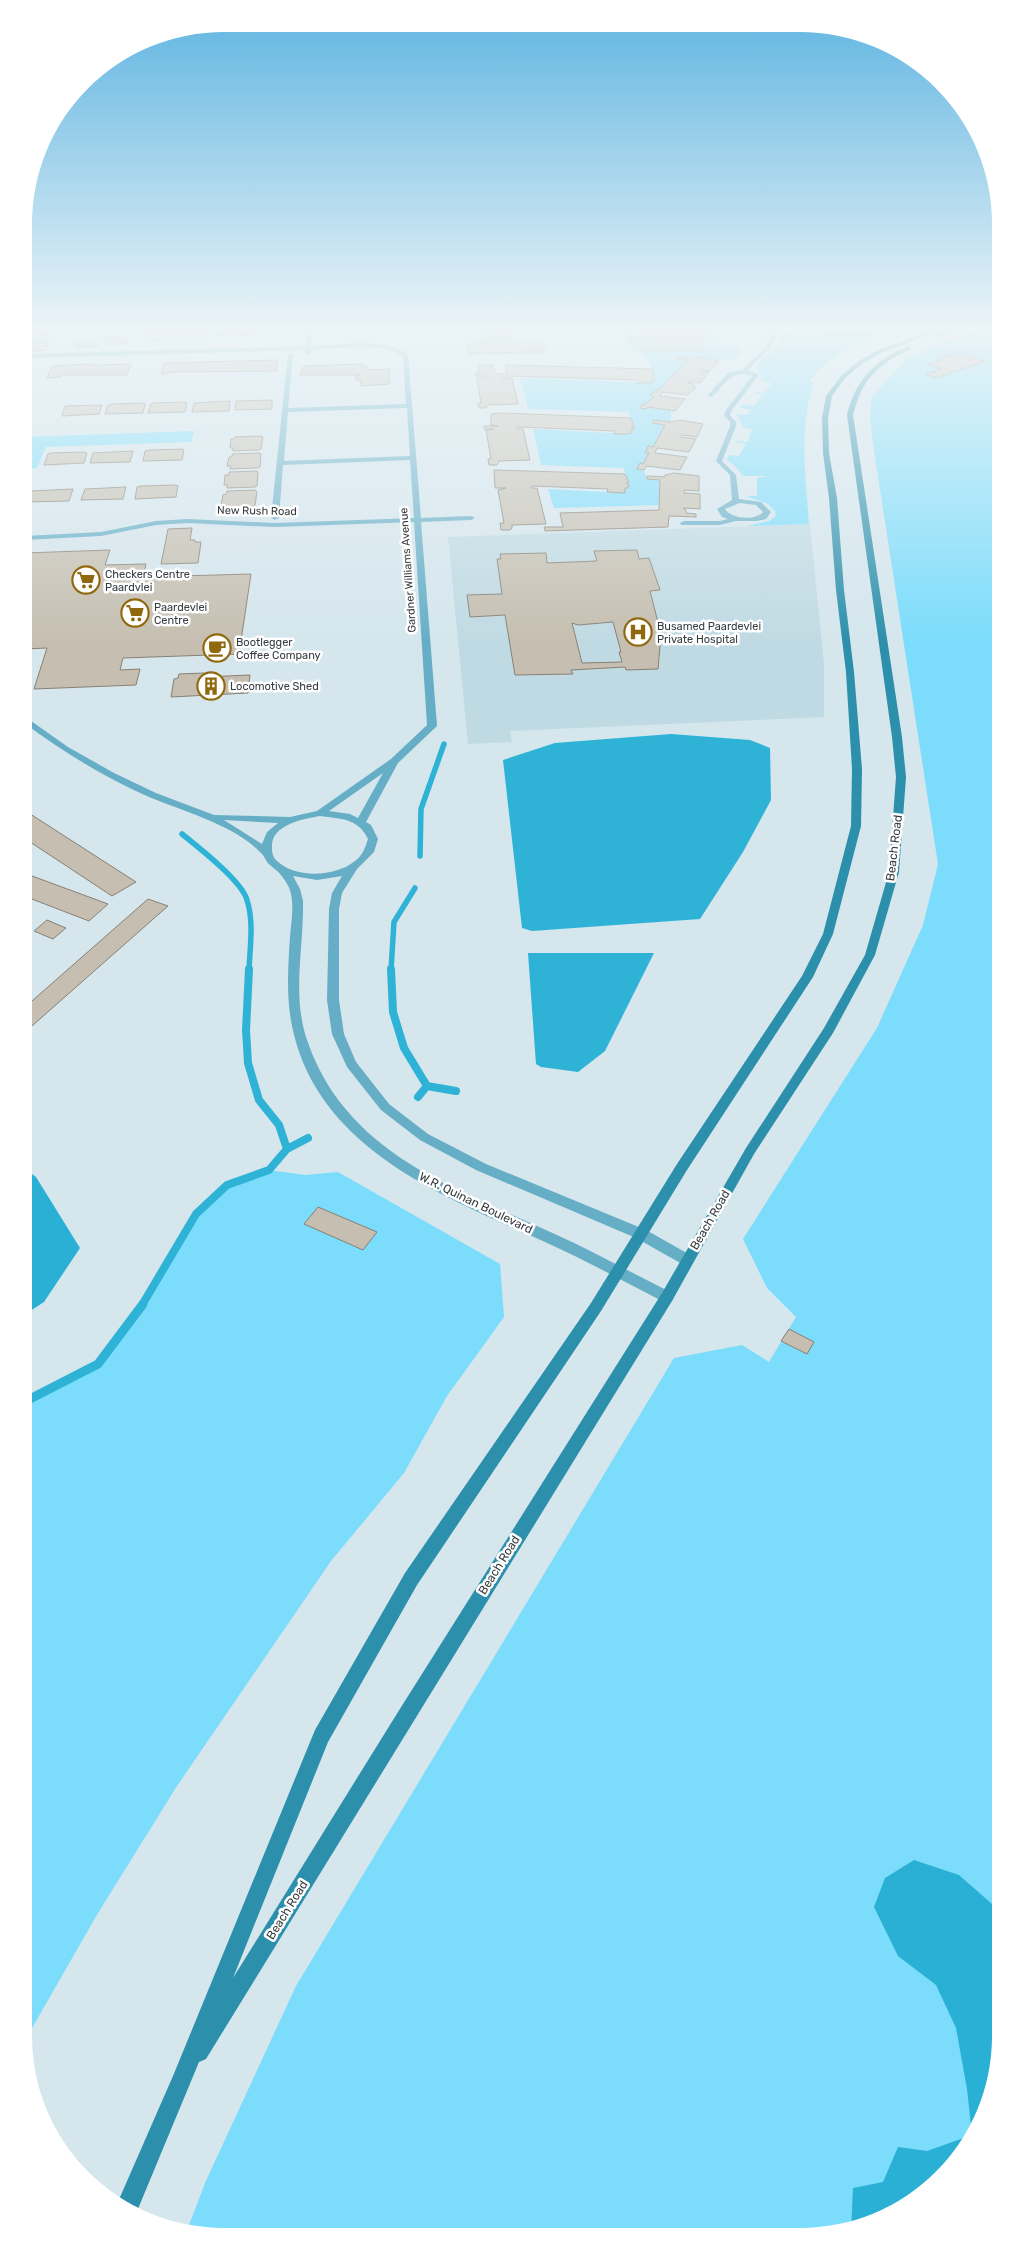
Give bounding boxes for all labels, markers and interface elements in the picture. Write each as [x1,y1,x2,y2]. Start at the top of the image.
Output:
street label: New Rush Road [217,504,297,518]
street label: Gardner Williams Avenue [397,507,419,633]
supermarket icon: Checkers Centre Paardvlei [71,565,101,595]
place label: Checkers Centre Paardvlei [105,568,190,594]
supermarket icon: Paardevlei Centre [120,598,150,628]
place label: Paardevlei Centre [154,601,207,627]
hospital icon: Busamed Paardevlei Private Hospital [623,617,653,647]
place label: Busamed Paardevlei Private Hospital [657,620,761,646]
cafe icon: Bootlegger Coffee Company [202,633,232,663]
place label: Bootlegger Coffee Company [236,636,321,662]
building icon: Locomotive Shed [196,671,226,701]
place label: Locomotive Shed [230,680,319,693]
street label: Beach Road [883,814,905,882]
street label: W.R. Quinan Boulevard [417,1169,535,1237]
street label: Beach Road [687,1188,733,1252]
street label: Beach Road [475,1533,523,1597]
street label: Beach Road [263,1878,311,1942]

